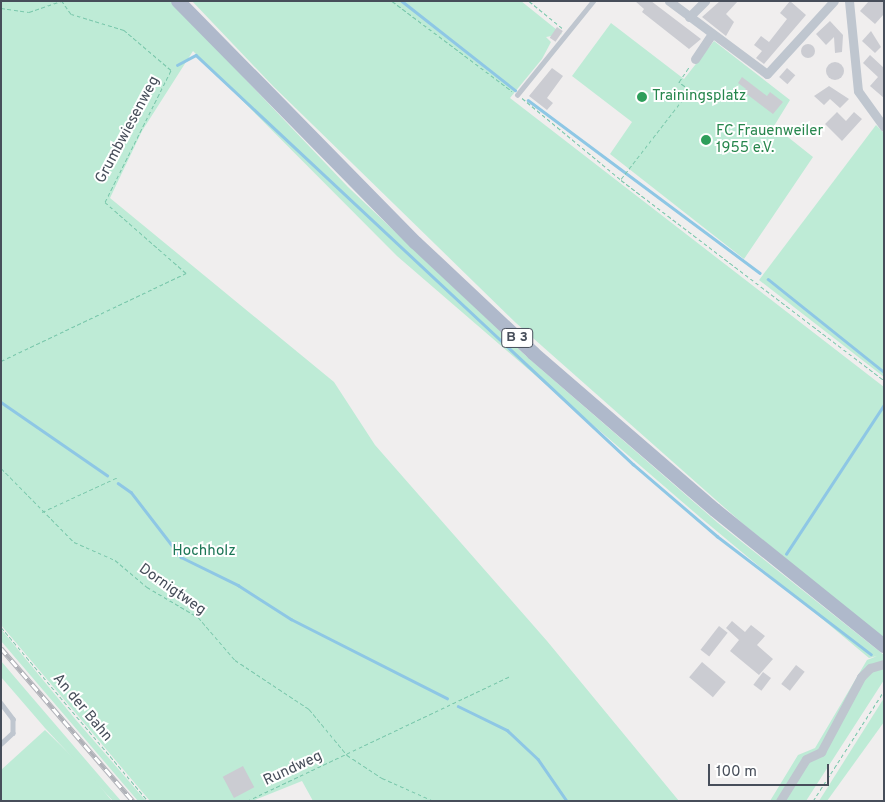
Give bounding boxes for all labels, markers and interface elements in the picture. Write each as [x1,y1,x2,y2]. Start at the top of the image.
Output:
street label: Grumbwiesenweg [92,73,164,187]
place label: Trainingsplatz [652,88,746,106]
marker: Trainingsplatz [636,91,648,103]
place label: FC Frauenweiler 1955 e.V. [716,122,823,157]
marker: FC Frauenweiler 1955 e.V. [700,134,712,146]
road number: B 3 [501,326,533,349]
park label: Hochholz [172,543,236,561]
street label: Dornigtweg [135,560,209,620]
street label: An der Bahn [48,670,116,746]
street label: Rundweg [261,748,325,790]
scale bar [710,754,831,786]
text: 100 m [716,763,757,782]

